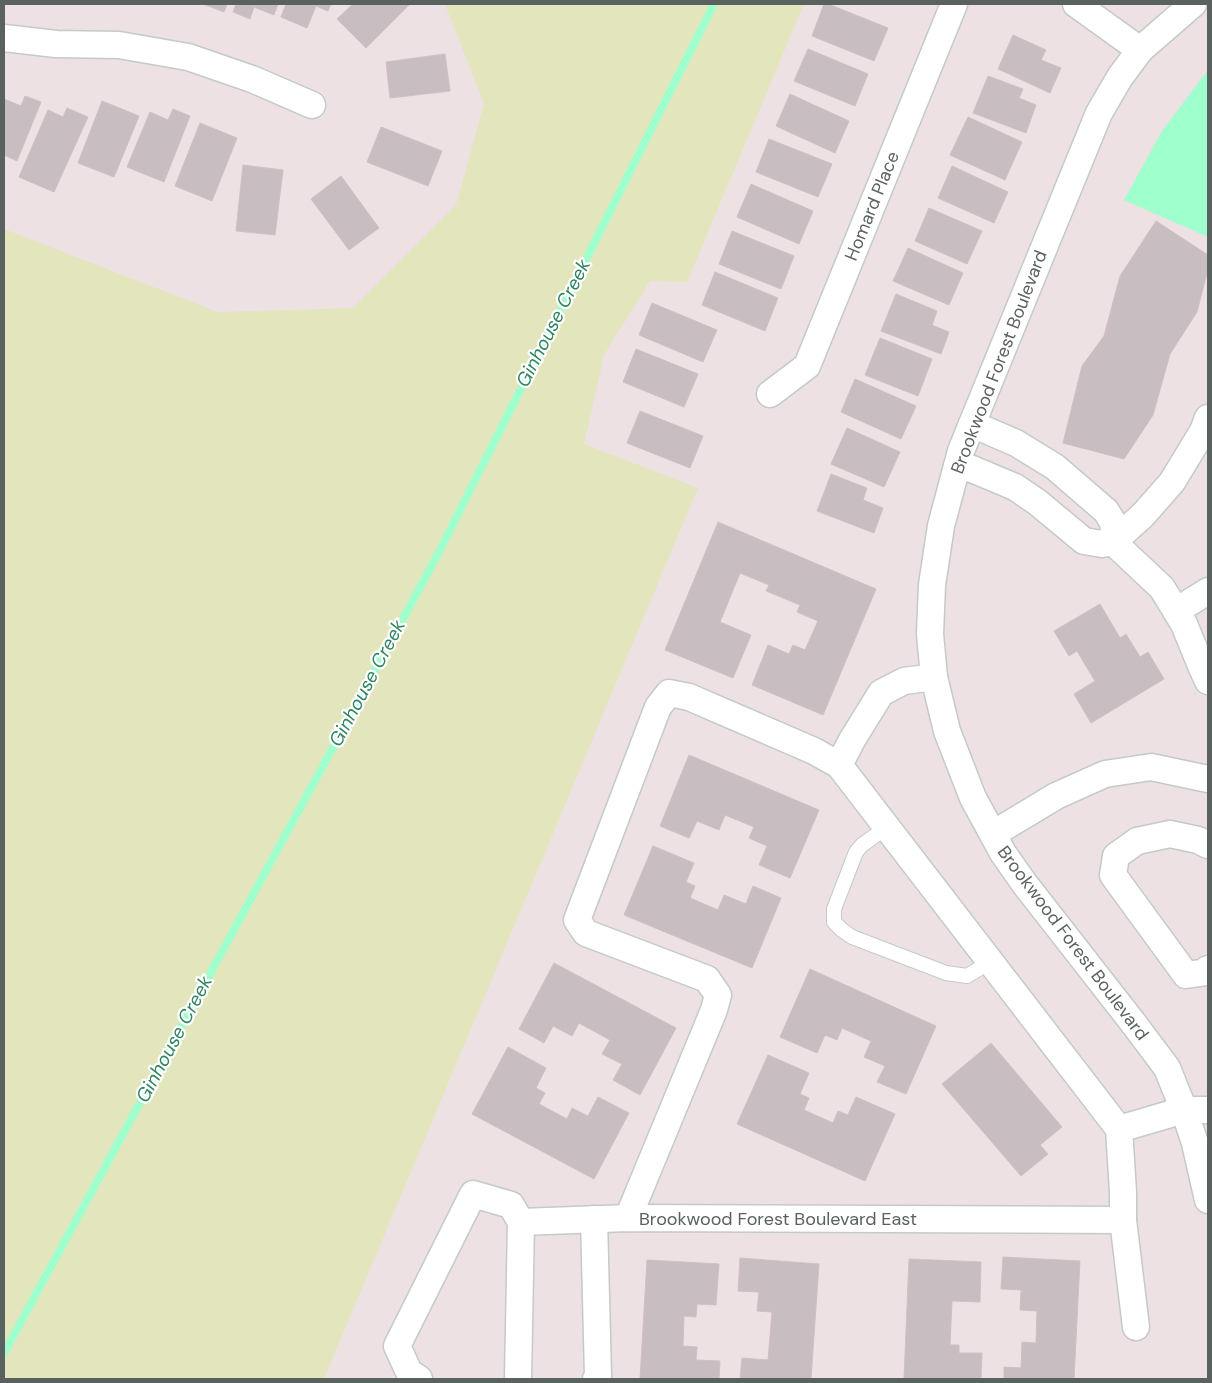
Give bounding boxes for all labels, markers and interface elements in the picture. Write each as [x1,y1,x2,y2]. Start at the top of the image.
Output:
street label: Homard Place [839,148,905,264]
street label: Brookwood Forest Boulevard [945,247,1053,477]
water label: Ginhouse Creek [510,255,596,391]
water label: Ginhouse Creek [323,615,411,751]
street label: Brookwood Forest Boulevard [992,841,1154,1045]
water label: Ginhouse Creek [130,971,218,1107]
street label: Brookwood Forest Boulevard East [639,1207,917,1231]

